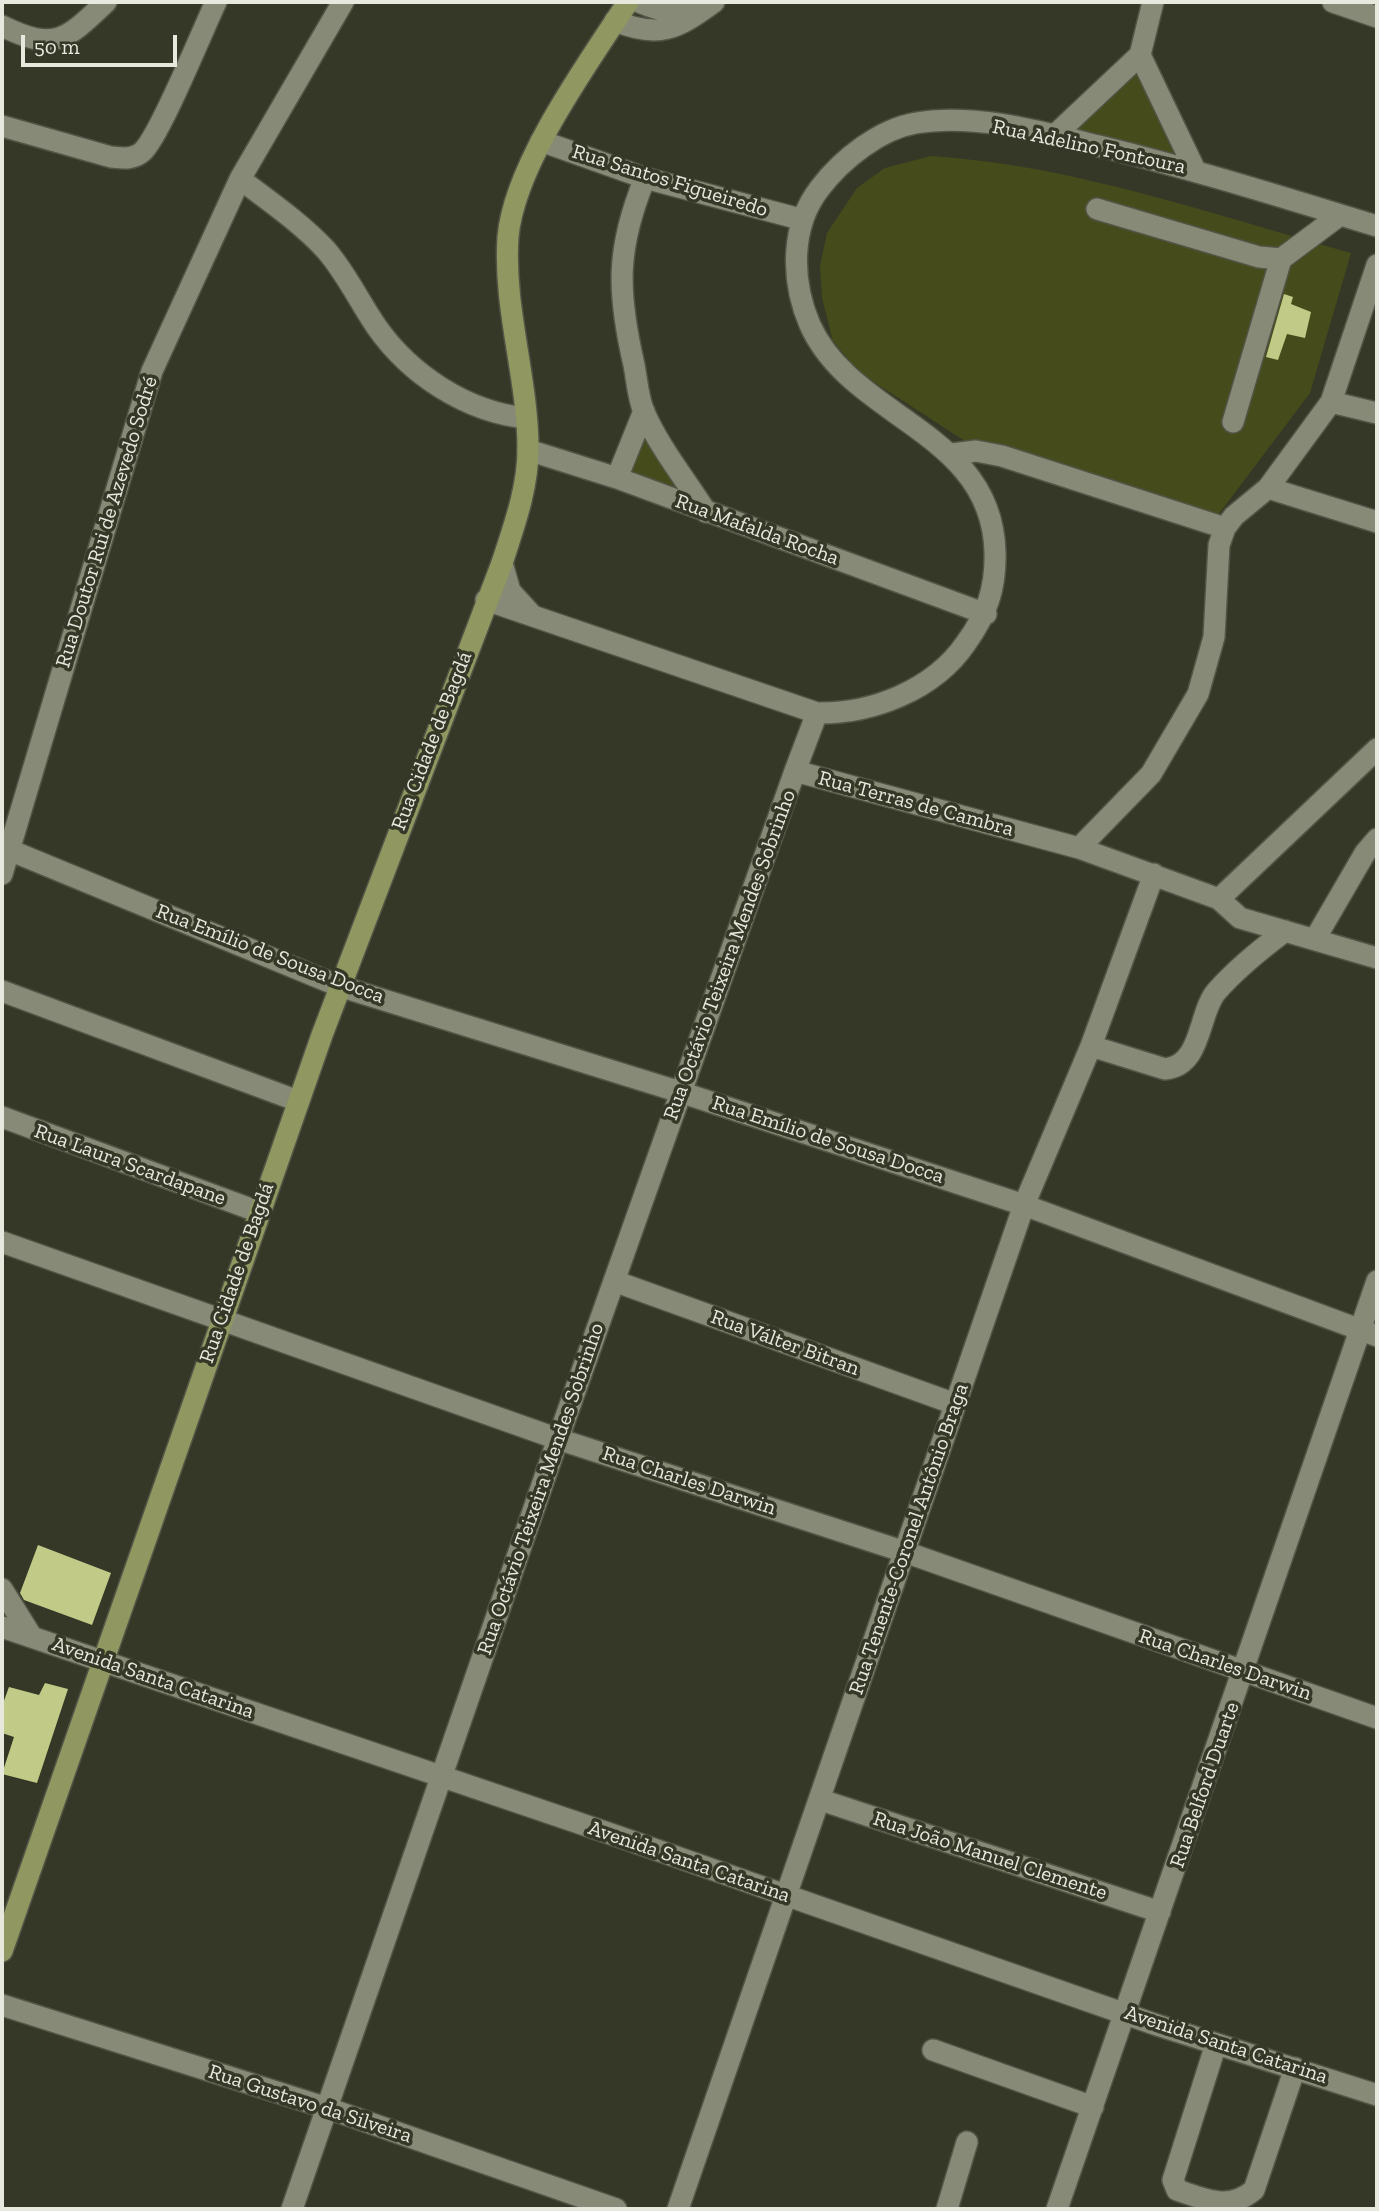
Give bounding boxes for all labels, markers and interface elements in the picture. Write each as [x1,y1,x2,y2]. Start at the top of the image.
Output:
scale bar [24,21,180,65]
text: 50 m [34,34,80,59]
street label: Rua Adelino Fontoura [990,114,1188,180]
street label: Rua Santos Figueiredo [569,139,771,223]
street label: Rua Doutor Rui de Azevedo Sodré [51,373,163,671]
street label: Rua Mafalda Rocha [672,489,842,571]
street label: Rua Cidade de Bagdá [386,648,478,834]
street label: Rua Terras de Cambra [816,766,1016,842]
street label: Rua Octávio Teixeira Mendes Sobrinho [658,787,802,1123]
street label: Rua Emílio de Sousa Docca [152,899,388,1009]
street label: Rua Emílio de Sousa Docca [709,1091,947,1189]
street label: Rua Laura Scardapane [31,1119,229,1211]
street label: Rua Cidade de Bagdá [194,1179,280,1367]
street label: Rua Válter Bitran [707,1304,863,1382]
street label: Rua Octávio Teixeira Mendes Sobrinho [472,1320,610,1658]
street label: Rua Tenente-Coronel Antônio Braga [844,1380,974,1698]
street label: Rua Charles Darwin [599,1441,779,1521]
street label: Rua Charles Darwin [1135,1624,1315,1706]
street label: Avenida Santa Catarina [49,1632,257,1724]
street label: Rua Belford Duarte [1165,1699,1245,1871]
street label: Rua João Manuel Clemente [870,1806,1110,1906]
street label: Avenida Santa Catarina [585,1816,793,1908]
street label: Avenida Santa Catarina [1121,2000,1331,2090]
street label: Rua Gustavo da Silveira [205,2059,415,2149]

